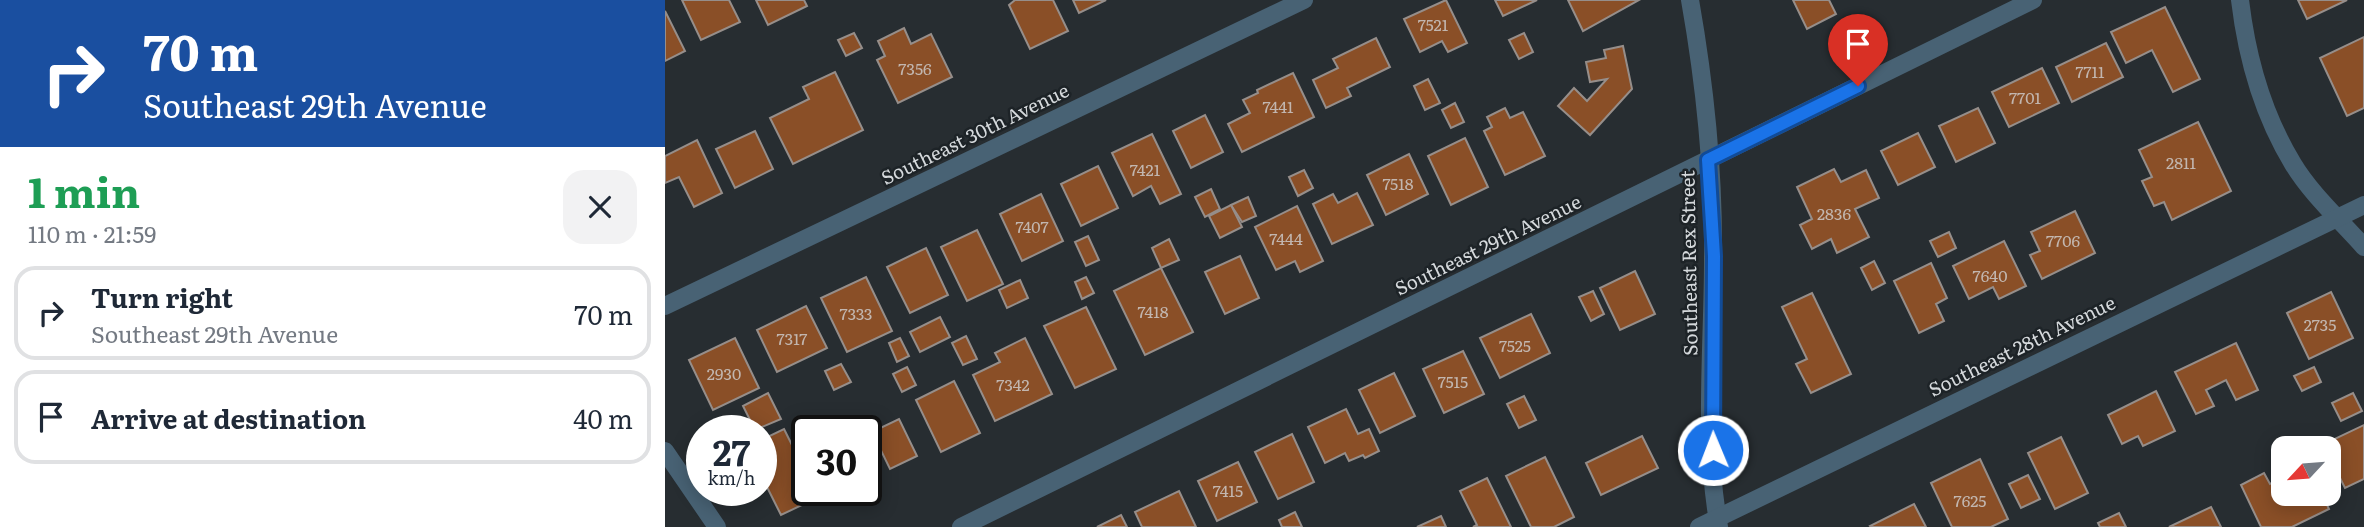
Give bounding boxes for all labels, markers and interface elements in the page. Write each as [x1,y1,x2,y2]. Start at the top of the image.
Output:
house number: 7521 [1418,12,1449,36]
text: 70 m [143,13,258,86]
pin [1828,14,1888,86]
icon: arrive [1839,25,1877,63]
icon: right [28,28,119,119]
house number: 7356 [898,56,932,80]
house number: 7711 [2075,59,2105,83]
street label: Southeast 30th Avenue [876,75,1073,191]
text: Southeast 29th Avenue [143,80,487,128]
house number: 7701 [2009,85,2041,109]
house number: 7441 [1262,94,1294,118]
house number: 2811 [2166,150,2196,174]
house number: 7421 [1130,157,1161,181]
text: 1 min [28,159,140,221]
button: close [563,170,637,244]
street label: Southeast Rex Street [1672,170,1704,356]
house number: 7518 [1382,171,1414,195]
street label: Southeast 29th Avenue [1390,187,1586,301]
house number: 2836 [1817,201,1851,225]
house number: 7407 [1015,214,1049,238]
text: 110 m · 21:59 [28,216,156,250]
house number: 7444 [1269,226,1303,250]
house number: 7706 [2046,228,2080,252]
house number: 7640 [1973,263,2007,287]
text: Turn right [91,277,233,316]
street label: Southeast 28th Avenue [1923,288,2120,403]
icon: right [32,294,70,332]
text: 70 m [574,294,633,333]
house number: 7418 [1137,299,1169,323]
house number: 7333 [839,301,873,325]
house number: 2735 [2304,312,2336,336]
text: Southeast 29th Avenue [91,316,338,350]
house number: 7317 [777,326,807,350]
house number: 7525 [1499,333,1531,357]
house number: 2930 [707,361,741,385]
house number: 7515 [1438,369,1468,393]
house number: 7342 [996,372,1030,396]
icon: arrive [32,398,70,436]
text: Arrive at destination [91,398,366,437]
text: 40 m [573,398,633,437]
position arrow [1676,413,1750,487]
speed limit sign: 30 [791,415,882,506]
text: 27 [713,425,750,477]
north arrow [2271,436,2341,506]
map controls [2271,436,2341,506]
text: km/h [708,464,755,491]
house number: 7415 [1213,478,1243,502]
house number: 7625 [1954,488,1986,512]

